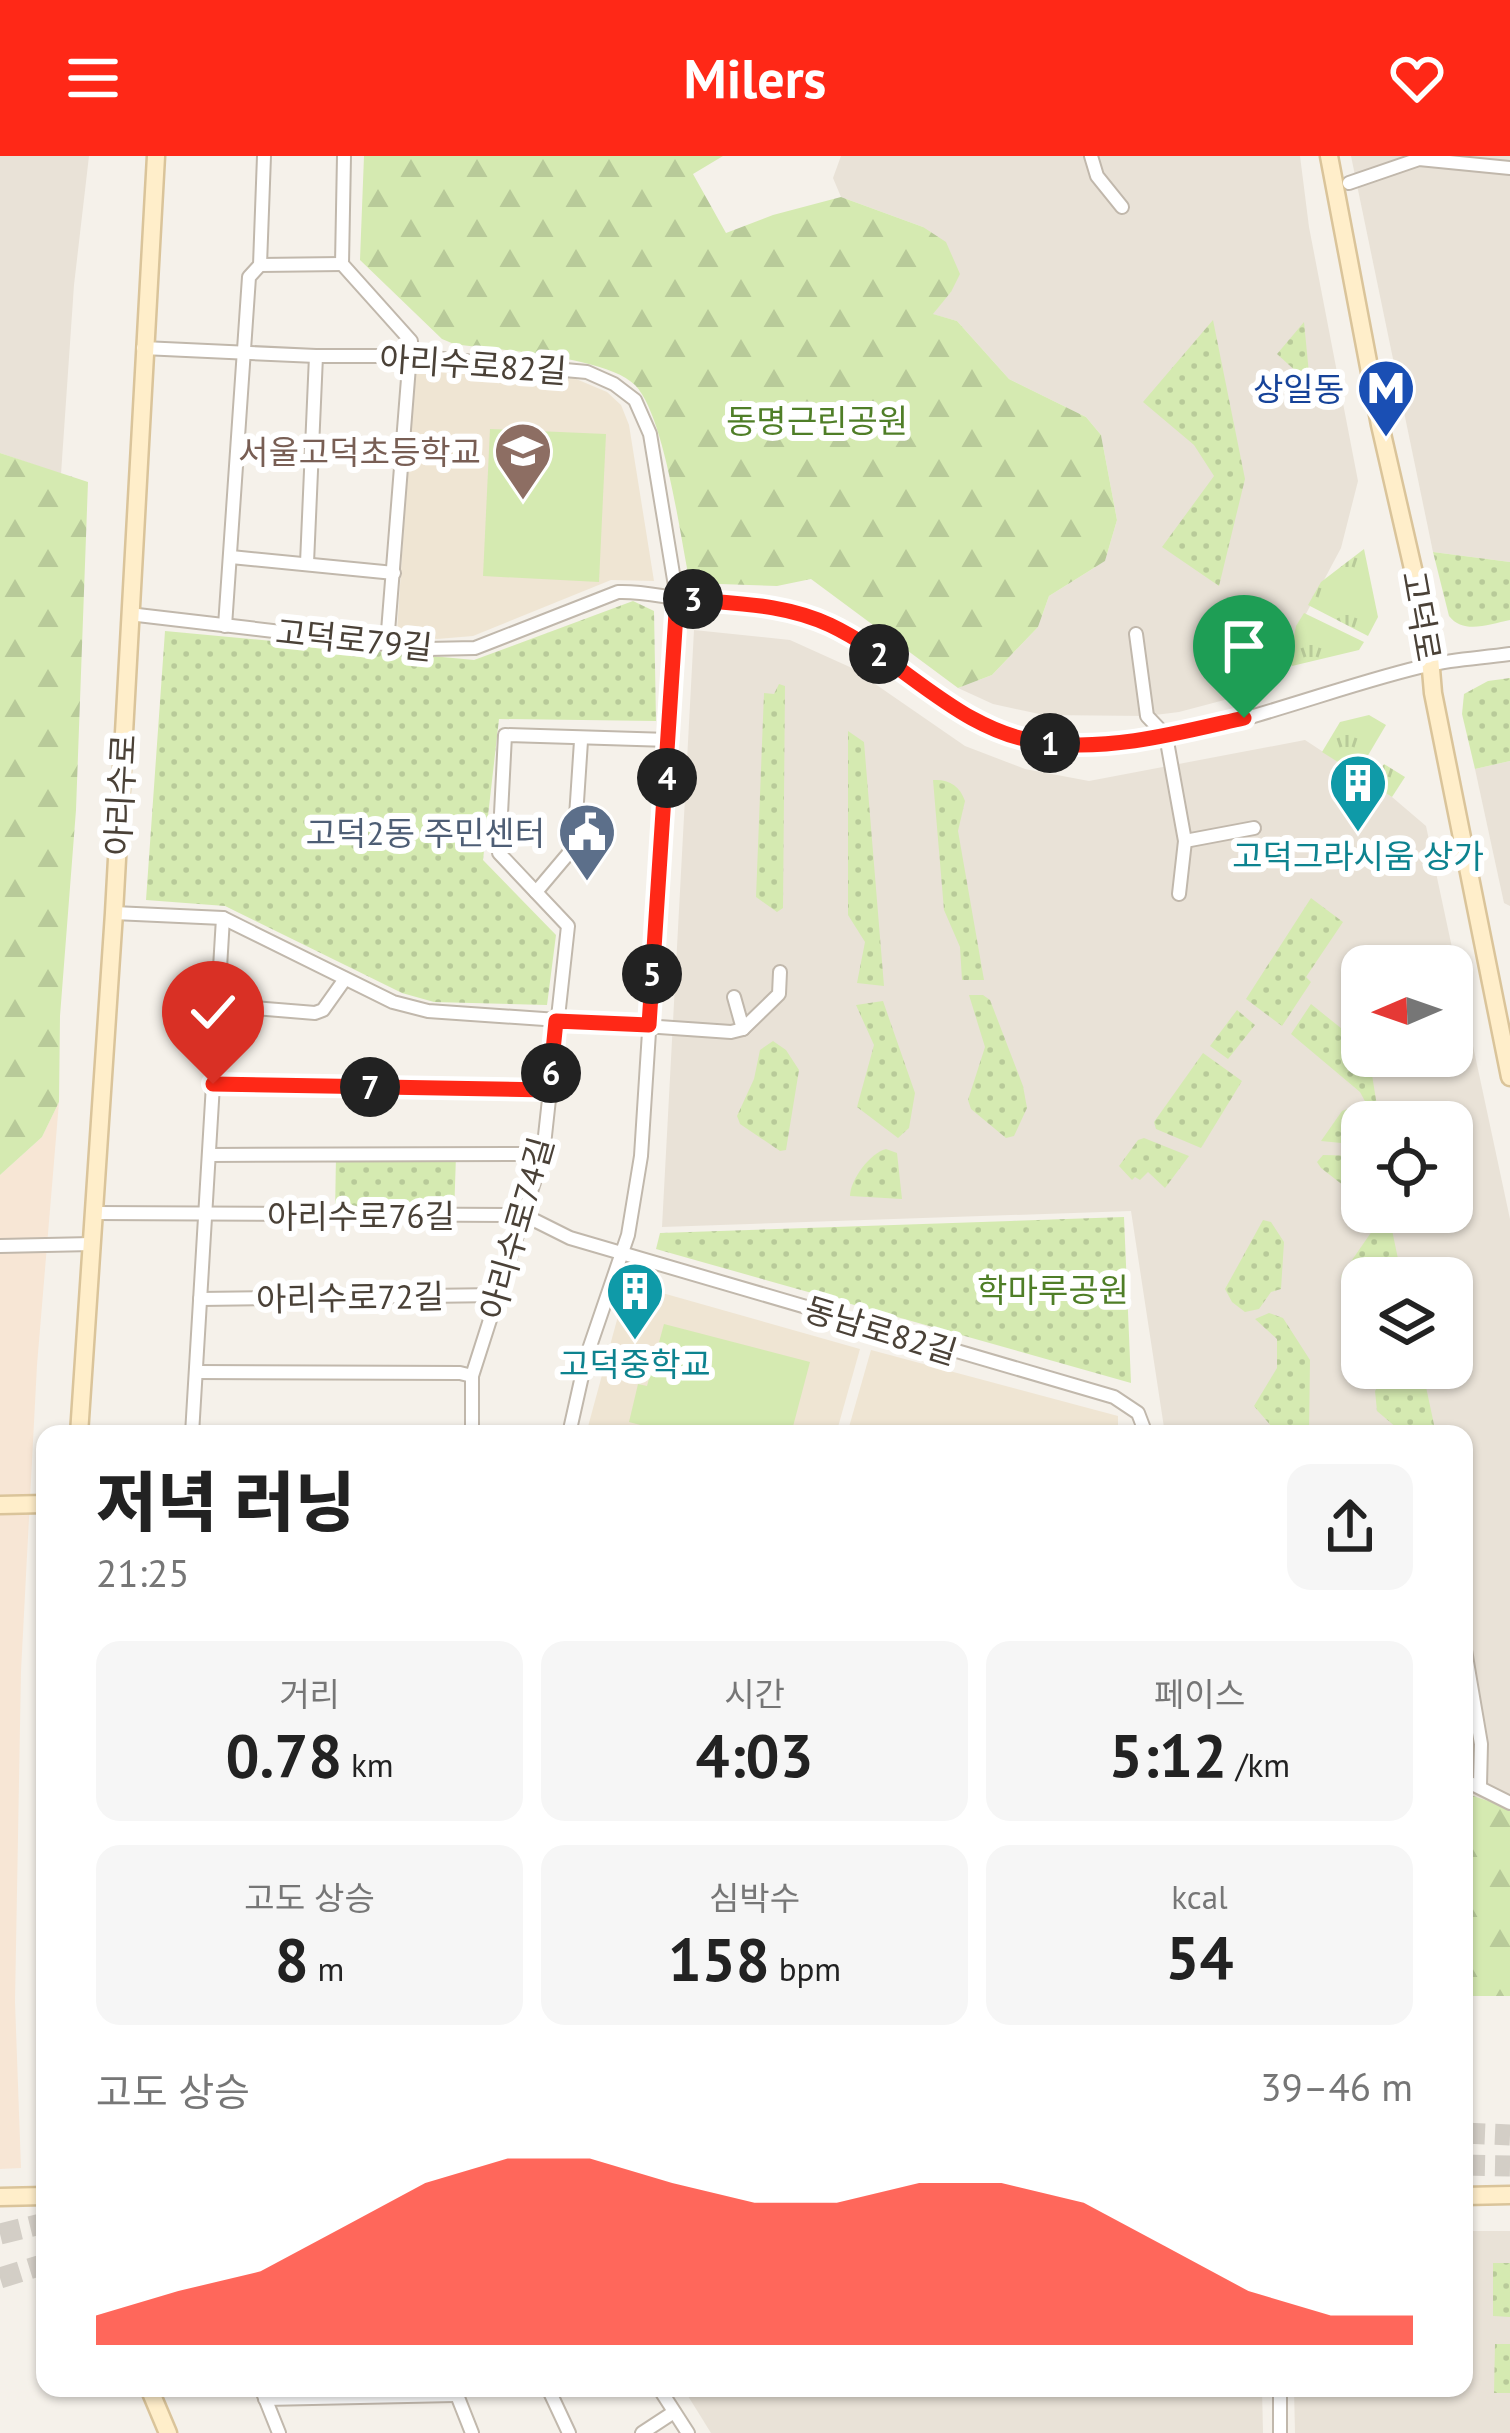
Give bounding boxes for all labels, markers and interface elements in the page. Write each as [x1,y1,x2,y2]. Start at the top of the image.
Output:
text: Milers [684,43,826,113]
icon: menu [60,45,126,111]
icon: heart [1384,45,1450,111]
street label: 아리수로82길 [378,336,568,392]
metro station icon: 상일동 [1355,357,1417,439]
place label: 상일동 [1253,367,1344,410]
park label: 동명근린공원 [726,399,908,442]
school or university icon: 서울고덕초등학교 [492,420,554,502]
place label: 서울고덕초등학교 [238,430,481,473]
street label: 고덕로 [1393,567,1451,665]
pin: 3 [663,569,723,629]
text: 3 [684,577,702,620]
pin [1193,595,1295,718]
street label: 고덕로79길 [273,609,435,669]
icon: arrive [1211,613,1277,679]
pin: 2 [849,624,909,684]
text: 2 [870,632,888,675]
pin: 1 [1020,713,1080,773]
text: 1 [1041,721,1059,764]
street label: 아리수로 [95,733,145,857]
pin: 4 [637,748,697,808]
building icon: 고덕그라시움 상가 [1327,752,1389,834]
text: 4 [658,756,676,799]
public building icon: 고덕2동 주민센터 [556,801,618,883]
place label: 고덕2동 주민센터 [306,811,545,854]
place label: 고덕그라시움 상가 [1232,834,1484,877]
pin: 5 [622,944,682,1004]
north arrow [1341,945,1473,1077]
map controls [1341,945,1473,1389]
text: 5 [643,952,661,995]
pin [162,961,264,1084]
icon: check [180,979,246,1045]
pin: 6 [521,1043,581,1103]
text: 6 [542,1051,560,1094]
pin: 7 [340,1057,400,1117]
text: 7 [361,1065,379,1108]
button: locate [1341,1101,1473,1233]
street label: 아리수로74길 [469,1132,563,1324]
street label: 아리수로76길 [267,1194,455,1237]
button: layers [1341,1257,1473,1389]
building icon: 고덕중학교 [604,1260,666,1342]
park label: 학마루공원 [977,1268,1129,1311]
street label: 아리수로72길 [256,1274,444,1320]
street label: 동남로82길 [799,1286,963,1374]
place label: 고덕중학교 [559,1342,711,1385]
text: 저녁 러닝 [96,1459,356,1544]
button: share [1287,1464,1413,1590]
text: 21:25 [96,1547,190,1598]
text: 거리 [279,1672,340,1715]
text: 시간 [724,1672,785,1715]
text: 페이스 [1154,1672,1245,1715]
text: 0.78 [225,1716,342,1794]
text: 4:03 [695,1716,814,1794]
text: 5:12 [1109,1716,1227,1794]
text: km [342,1743,394,1786]
text: /km [1227,1743,1290,1786]
text: kcal [1171,1875,1228,1918]
text: 고도 상승 [244,1876,375,1919]
text: 심박수 [709,1876,800,1919]
text: 54 [1165,1918,1234,1996]
text: 8 [275,1920,309,1998]
text: 158 [668,1920,770,1998]
text: m [309,1947,344,1990]
text: bpm [770,1947,841,1990]
text: 39–46 m [1260,2061,1413,2112]
text: 고도 상승 [96,2066,250,2117]

